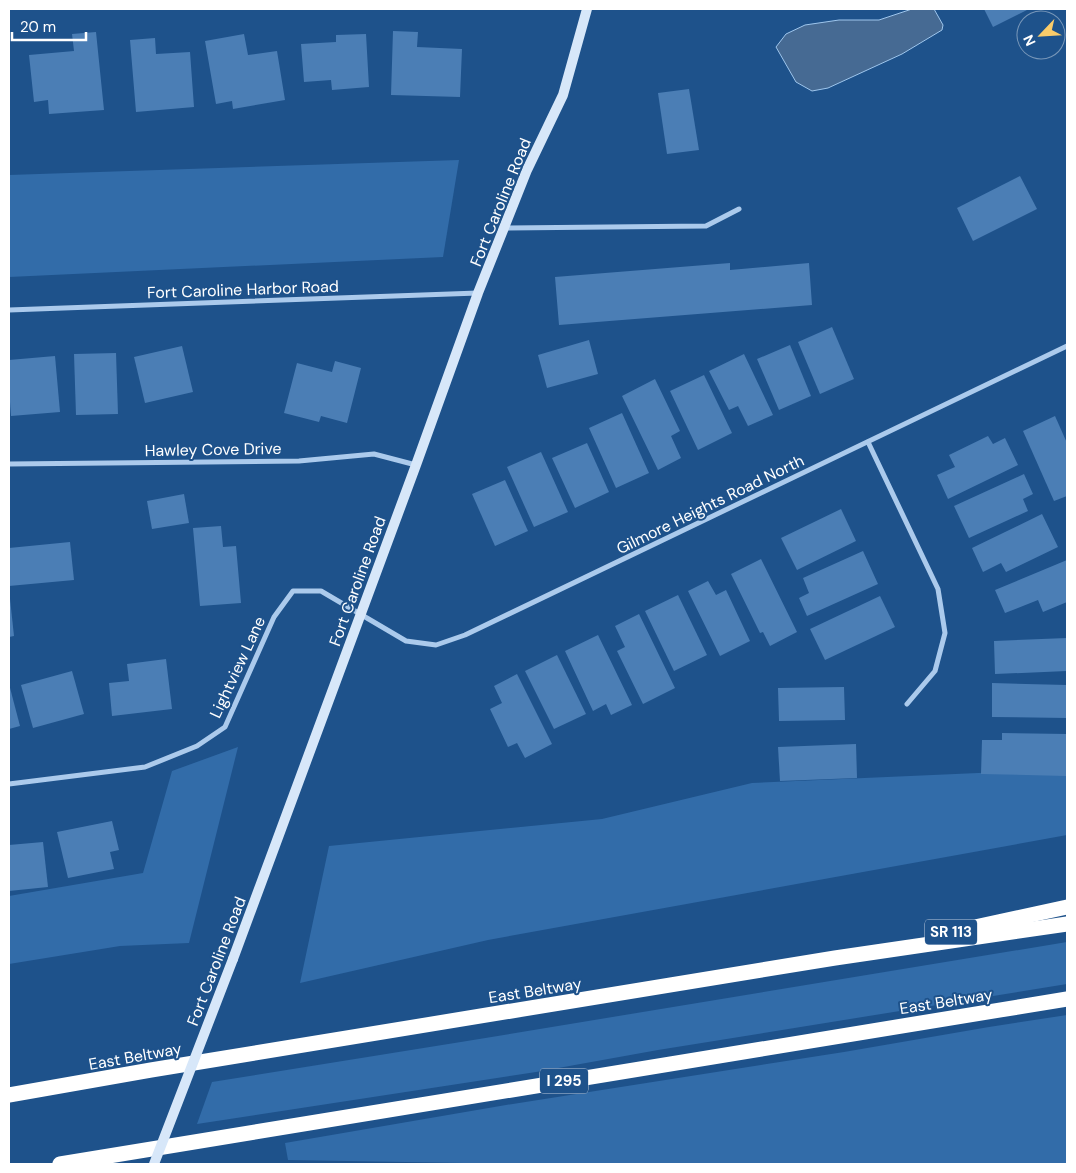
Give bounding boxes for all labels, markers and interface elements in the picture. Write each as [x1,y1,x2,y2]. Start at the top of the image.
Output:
scale bar [12,10,86,42]
north arrow [1016,10,1066,60]
text: 20 m [20,17,56,37]
text: N [1019,32,1040,49]
street label: Fort Caroline Road [465,135,536,269]
street label: Fort Caroline Harbor Road [147,276,339,303]
street label: Hawley Cove Drive [144,438,282,461]
street label: Gilmore Heights Road North [613,450,807,559]
street label: Fort Caroline Road [324,513,391,649]
street label: Lightview Lane [205,613,270,721]
street label: Fort Caroline Road [182,894,251,1029]
road number: SR 113 [925,920,977,944]
street label: East Beltway [487,973,583,1008]
street label: East Beltway [898,984,994,1019]
street label: East Beltway [87,1038,183,1075]
road number: I 295 [540,1068,588,1094]

